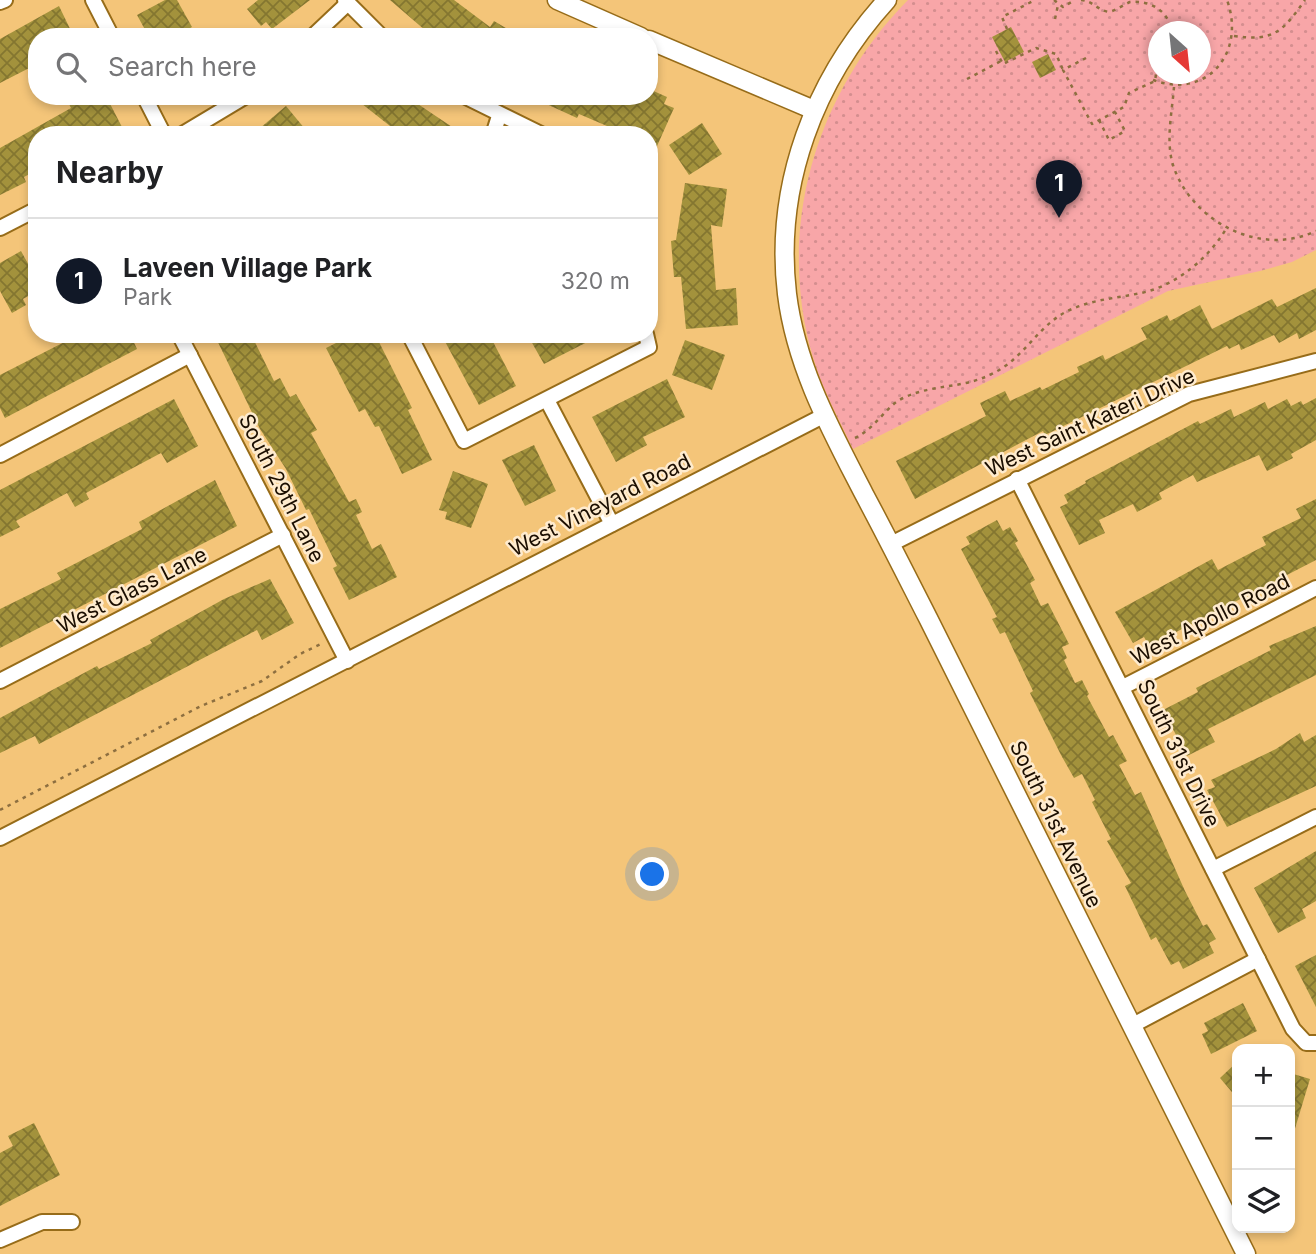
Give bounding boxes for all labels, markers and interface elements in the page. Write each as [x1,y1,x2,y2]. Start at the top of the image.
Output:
north arrow [1148,21,1211,84]
search box [28,28,658,105]
icon: search [52,48,90,86]
text: Search here [108,51,257,82]
text: Nearby [56,154,164,190]
pin: 1 [1036,160,1082,218]
text: Laveen Village Park [123,252,372,283]
text: 1 [74,267,84,295]
text: 320 m [561,267,630,295]
text: Park [123,283,172,311]
street label: West Saint Kateri Drive [982,363,1198,481]
street label: South 29th Lane [234,410,330,566]
street label: West Vineyard Road [505,448,695,562]
street label: West Glass Lane [53,541,211,639]
street label: West Apollo Road [1126,568,1294,670]
street label: South 31st Drive [1132,675,1226,831]
street label: South 31st Avenue [1005,736,1107,912]
your location [635,857,669,891]
map controls [1232,1044,1295,1233]
button: + [1232,1044,1295,1107]
button: − [1232,1107,1295,1170]
button: layers [1232,1170,1295,1233]

